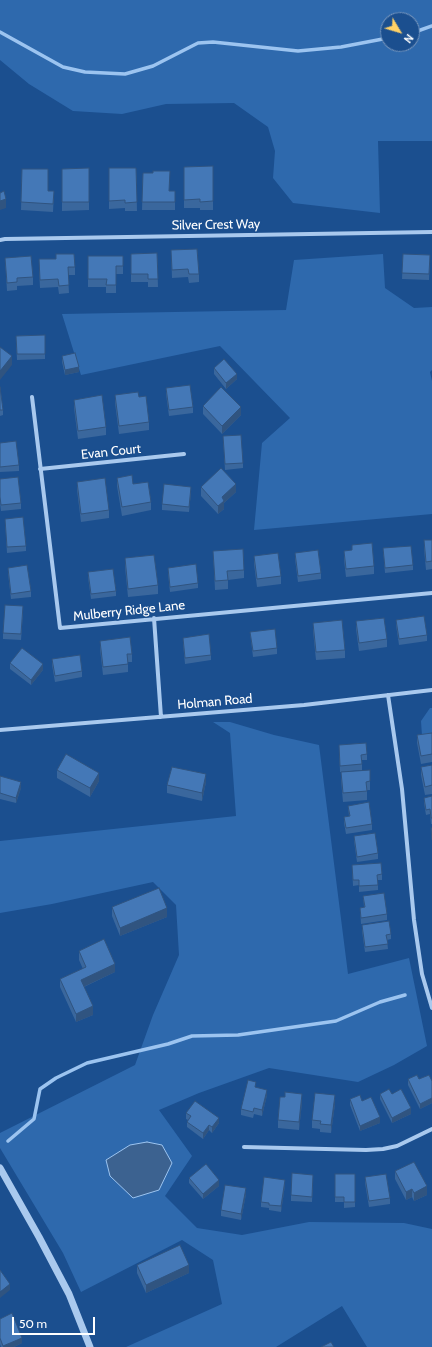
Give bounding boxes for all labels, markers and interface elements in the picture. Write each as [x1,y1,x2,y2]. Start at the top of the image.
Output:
north arrow [380,12,420,52]
text: N [401,31,417,46]
street label: Silver Crest Way [172,216,260,234]
street label: Evan Court [80,441,142,463]
street label: Mulberry Ridge Lane [72,597,186,625]
street label: Holman Road [177,691,253,713]
scale bar [14,1309,97,1335]
text: 50 m [19,1316,47,1331]

